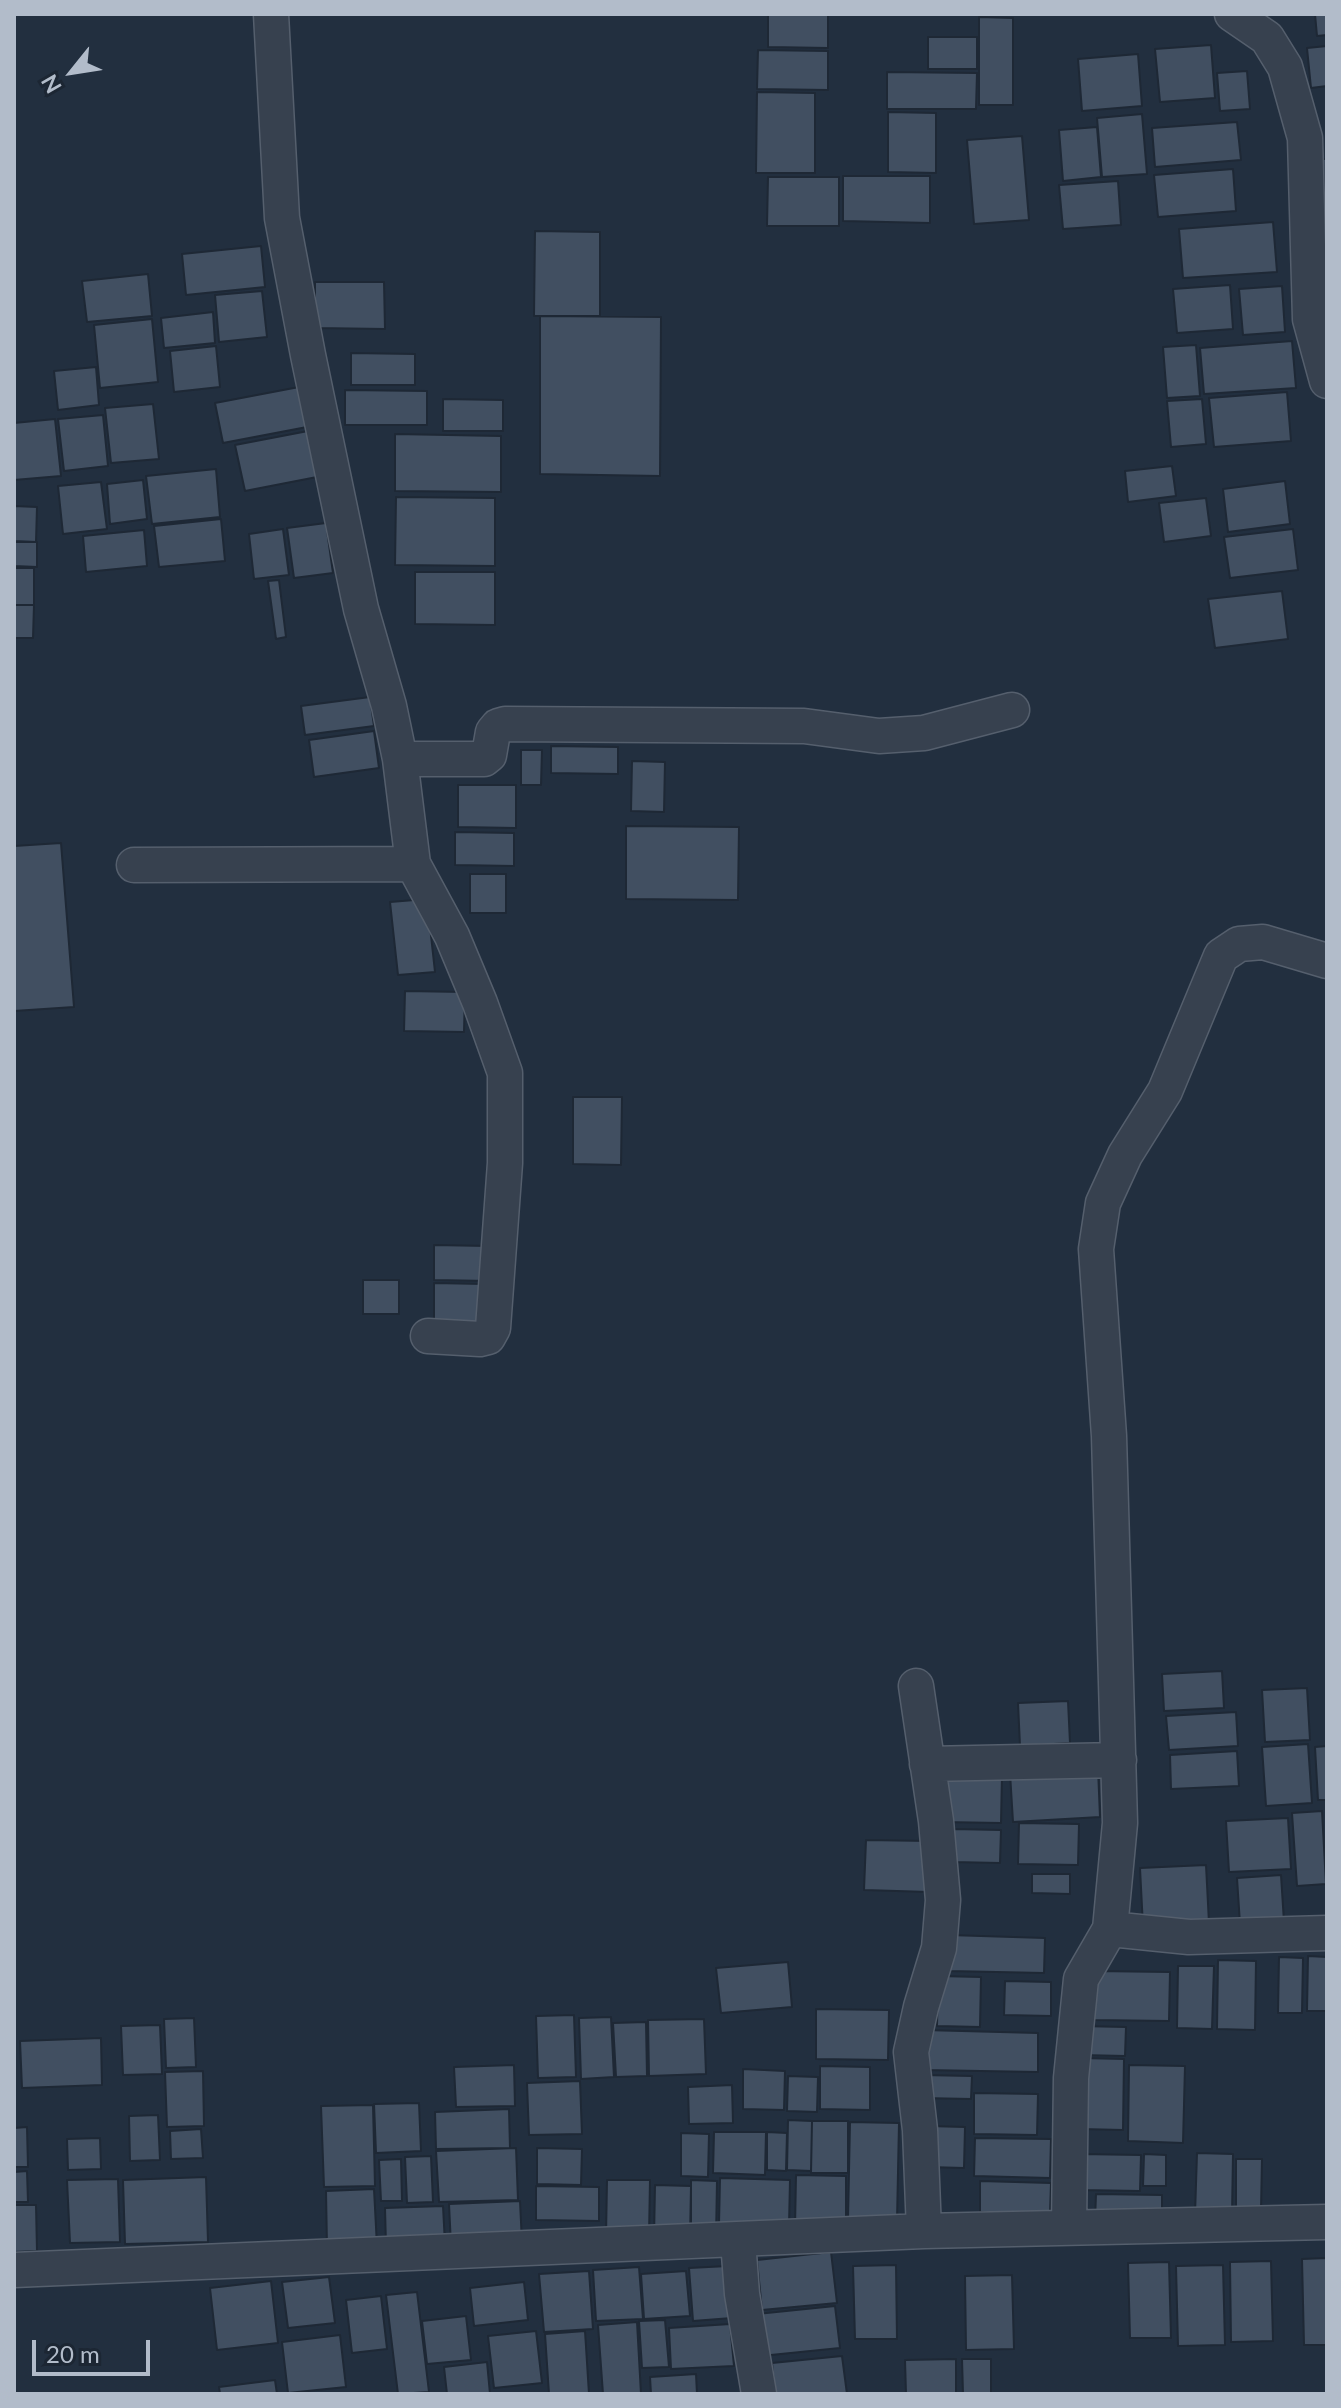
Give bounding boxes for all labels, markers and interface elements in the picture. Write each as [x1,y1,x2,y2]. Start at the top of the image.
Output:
north arrow [32,32,112,112]
text: N [35,70,67,98]
scale bar [36,2324,154,2374]
text: 20 m [46,2339,100,2368]

